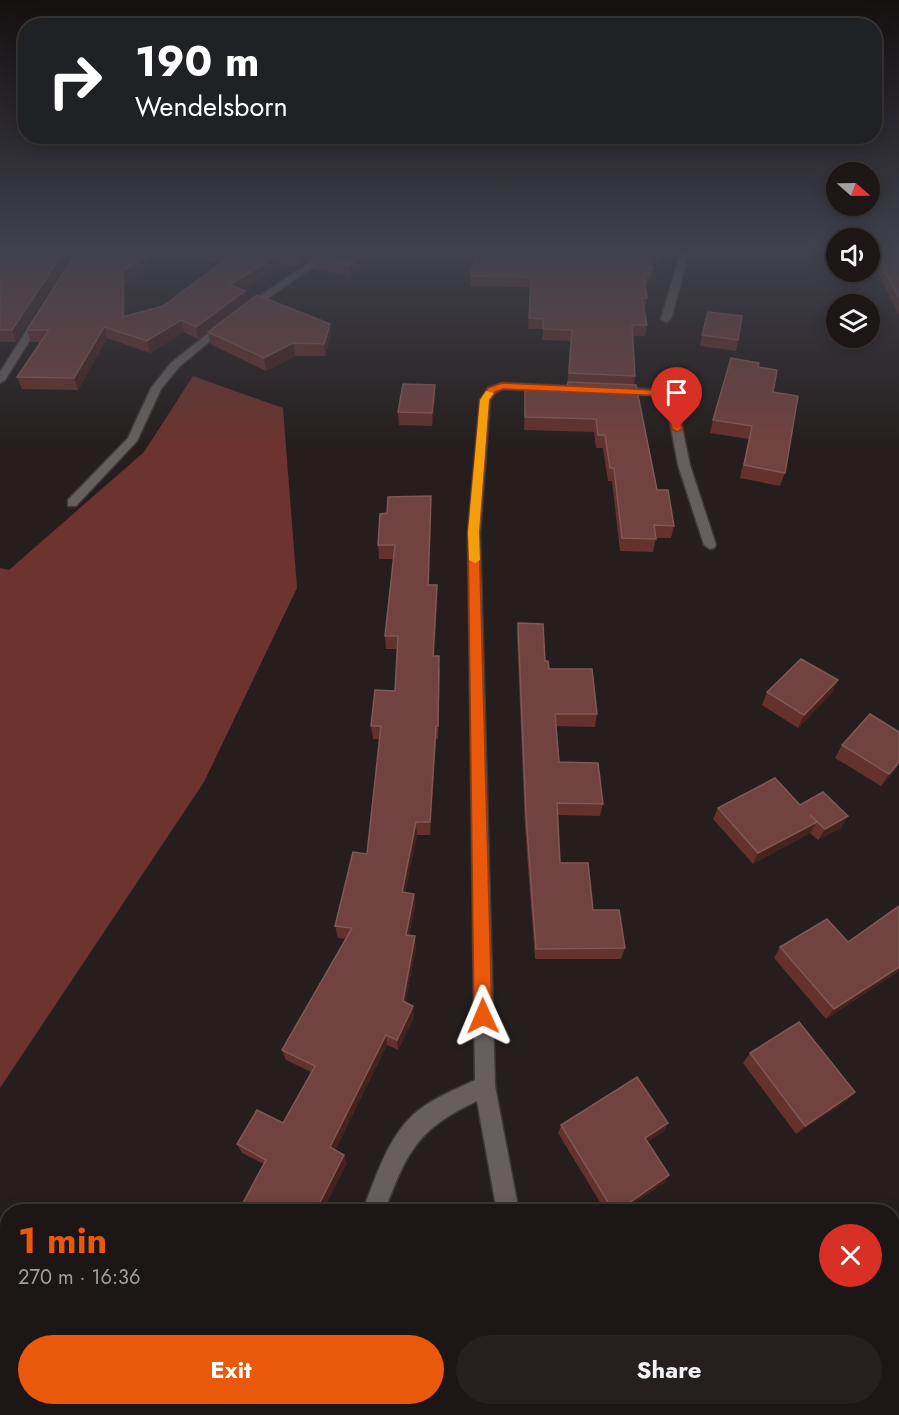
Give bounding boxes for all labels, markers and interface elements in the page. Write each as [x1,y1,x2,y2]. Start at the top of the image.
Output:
text: 190 m [135,31,259,92]
icon: right [36,42,114,120]
text: Wendelsborn [135,87,288,126]
north arrow [826,162,880,216]
map controls [826,162,880,348]
button: sound [826,228,880,282]
button: layers [826,294,880,348]
pin [651,367,702,429]
icon: arrive [660,376,693,409]
position arrow [451,984,515,1048]
text: 1 min [18,1214,107,1266]
button: close [819,1224,882,1287]
text: 270 m · 16:36 [18,1263,140,1292]
button: Exit [18,1335,444,1404]
button: Share [456,1335,882,1404]

